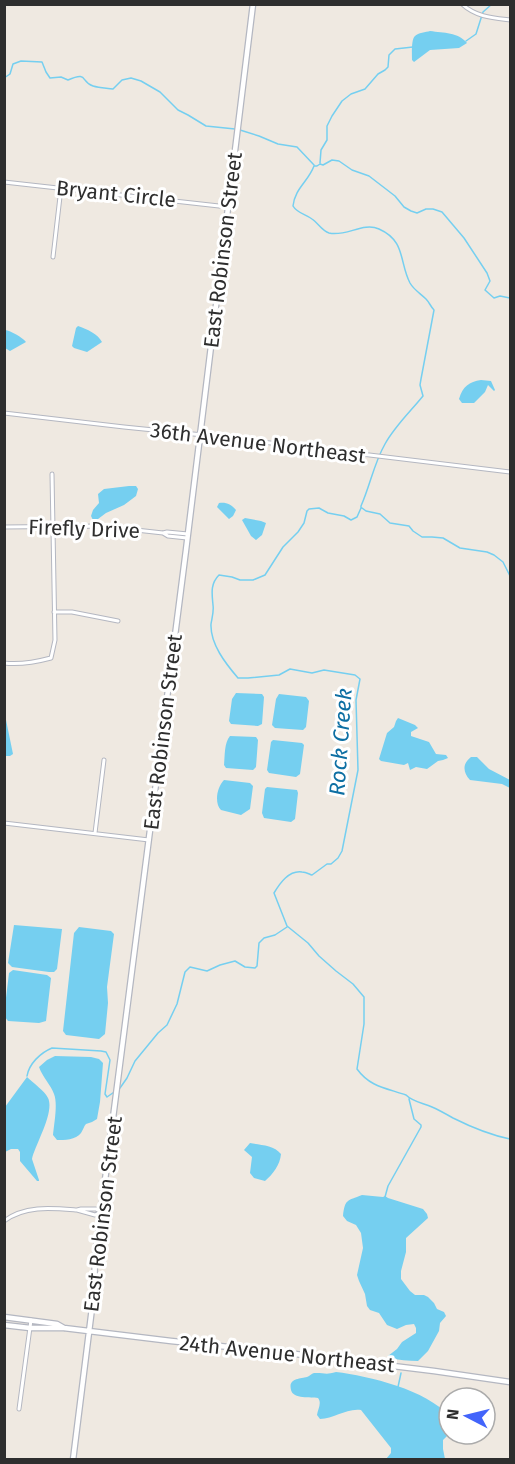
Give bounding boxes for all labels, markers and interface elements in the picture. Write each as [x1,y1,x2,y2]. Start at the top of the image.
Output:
street label: East Robinson Street [198,150,248,350]
street label: Bryant Circle [55,175,177,213]
street label: 36th Avenue Northeast [149,417,368,469]
street label: Firefly Drive [28,514,140,544]
street label: East Robinson Street [138,632,188,832]
water label: Rock Creek [323,687,358,797]
street label: East Robinson Street [78,1114,128,1314]
street label: 24th Avenue Northeast [178,1330,396,1378]
north arrow [437,1386,497,1446]
text: N [443,1408,463,1421]

